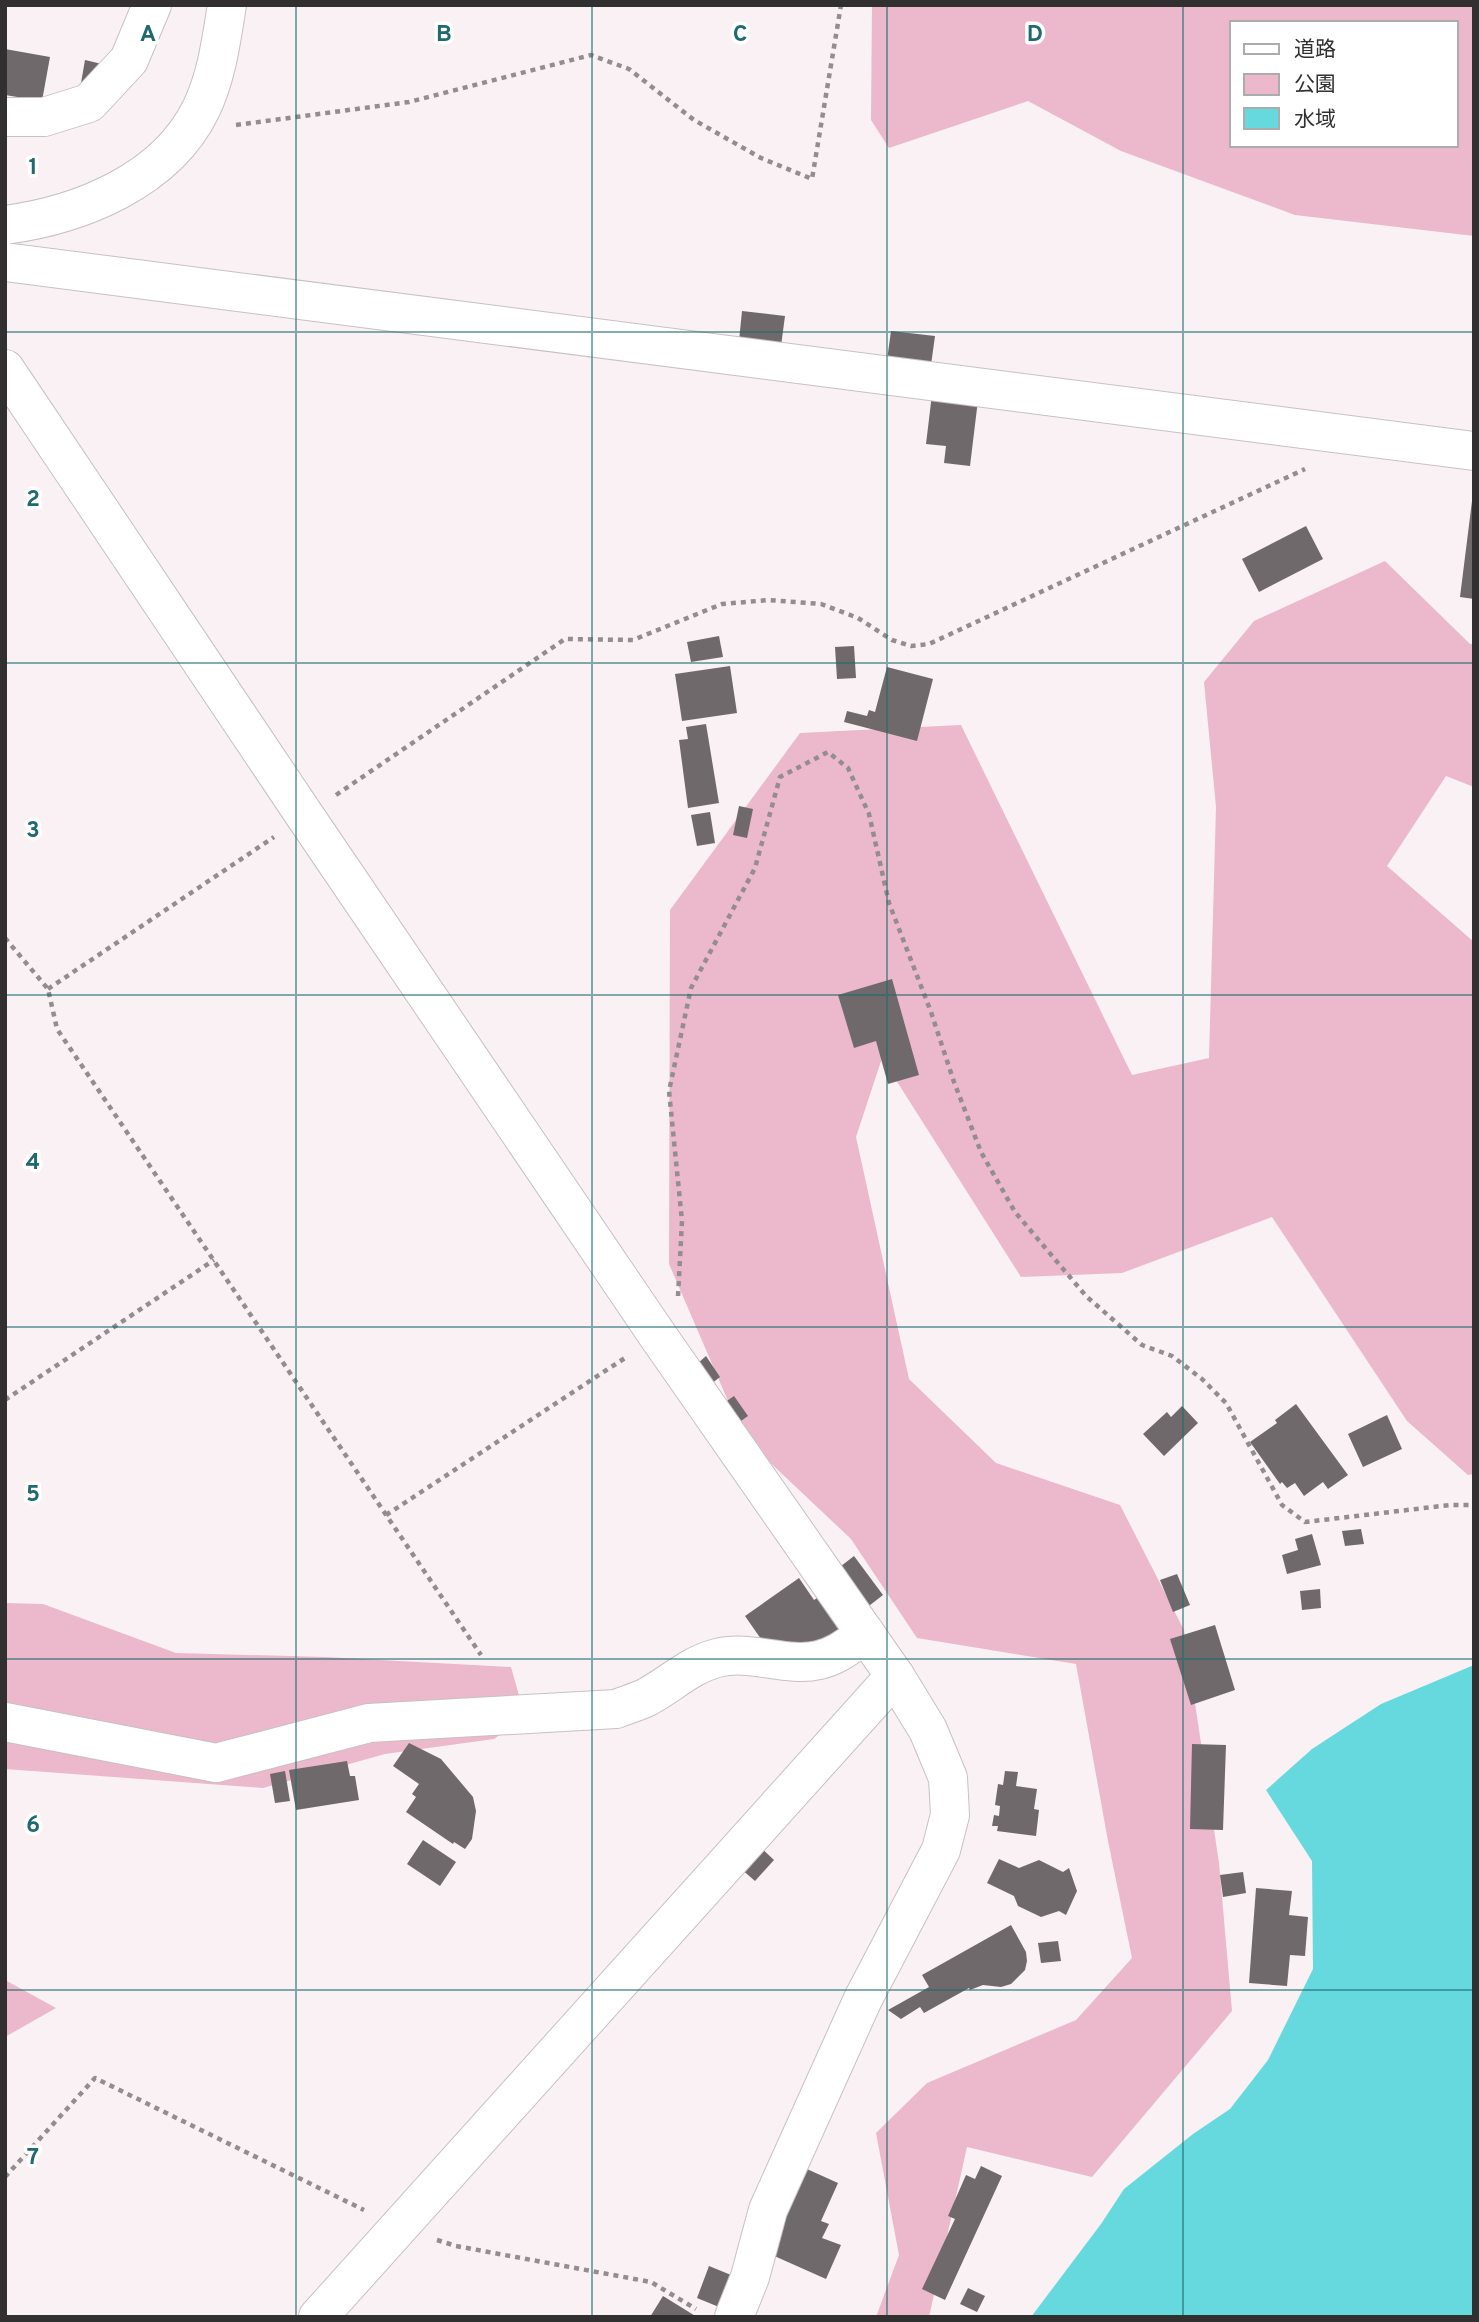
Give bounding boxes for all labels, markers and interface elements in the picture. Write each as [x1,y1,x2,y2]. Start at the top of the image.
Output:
text: A [140,21,156,50]
text: B [436,21,452,50]
text: C [733,21,747,50]
text: D [1027,21,1043,50]
legend [1230,21,1458,147]
text: 道路 [1294,37,1336,64]
text: 公園 [1294,72,1336,99]
text: 水域 [1294,107,1336,134]
text: 1 [28,154,38,183]
text: 2 [26,486,40,515]
text: 3 [26,817,40,846]
text: 4 [26,1149,40,1178]
text: 5 [26,1481,40,1510]
text: 6 [26,1812,40,1841]
text: 7 [27,2144,39,2173]

